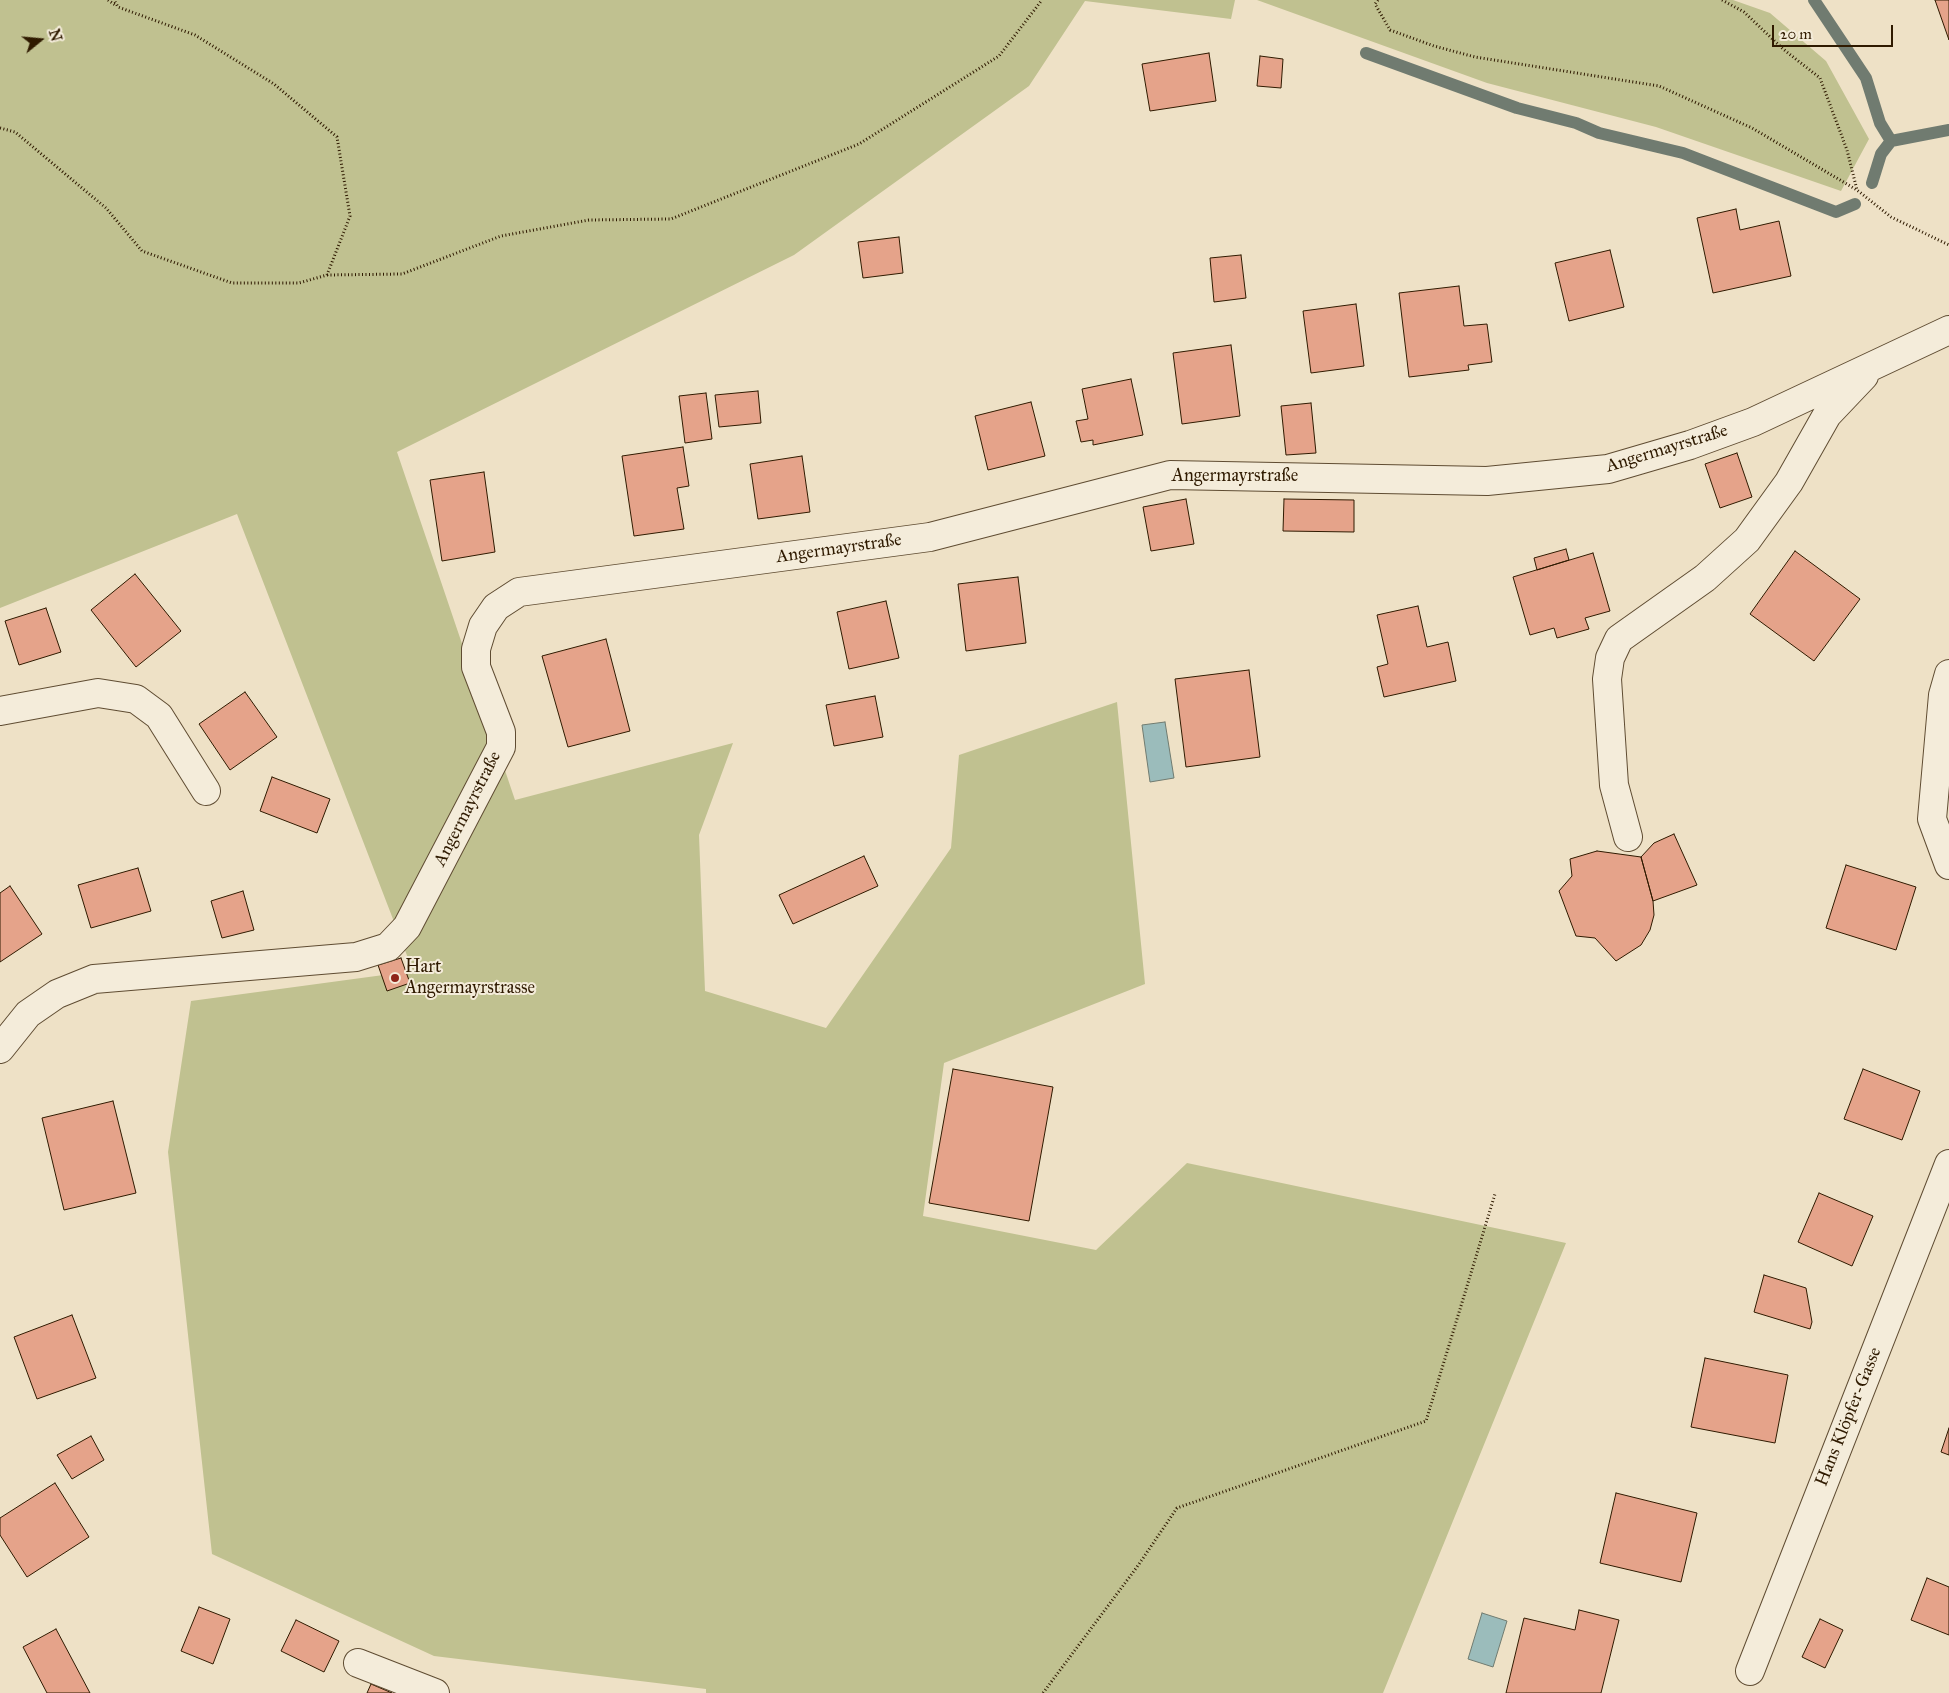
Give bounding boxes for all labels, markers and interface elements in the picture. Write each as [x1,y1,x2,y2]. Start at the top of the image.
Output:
north arrow [15,15,65,65]
scale bar [1774,15,1895,47]
text: 20 m [1780,25,1812,43]
text: N [45,27,65,44]
street label: Angermayrstraße [1603,420,1731,478]
street label: Angermayrstraße [1172,466,1298,488]
street label: Angermayrstraße [775,530,903,568]
street label: Angermayrstraße [430,748,506,870]
place label: Hart Angermayrstrasse [405,957,535,1000]
marker: Hart Angermayrstrasse [389,972,401,984]
street label: Hans Klöpfer-Gasse [1811,1344,1887,1490]

